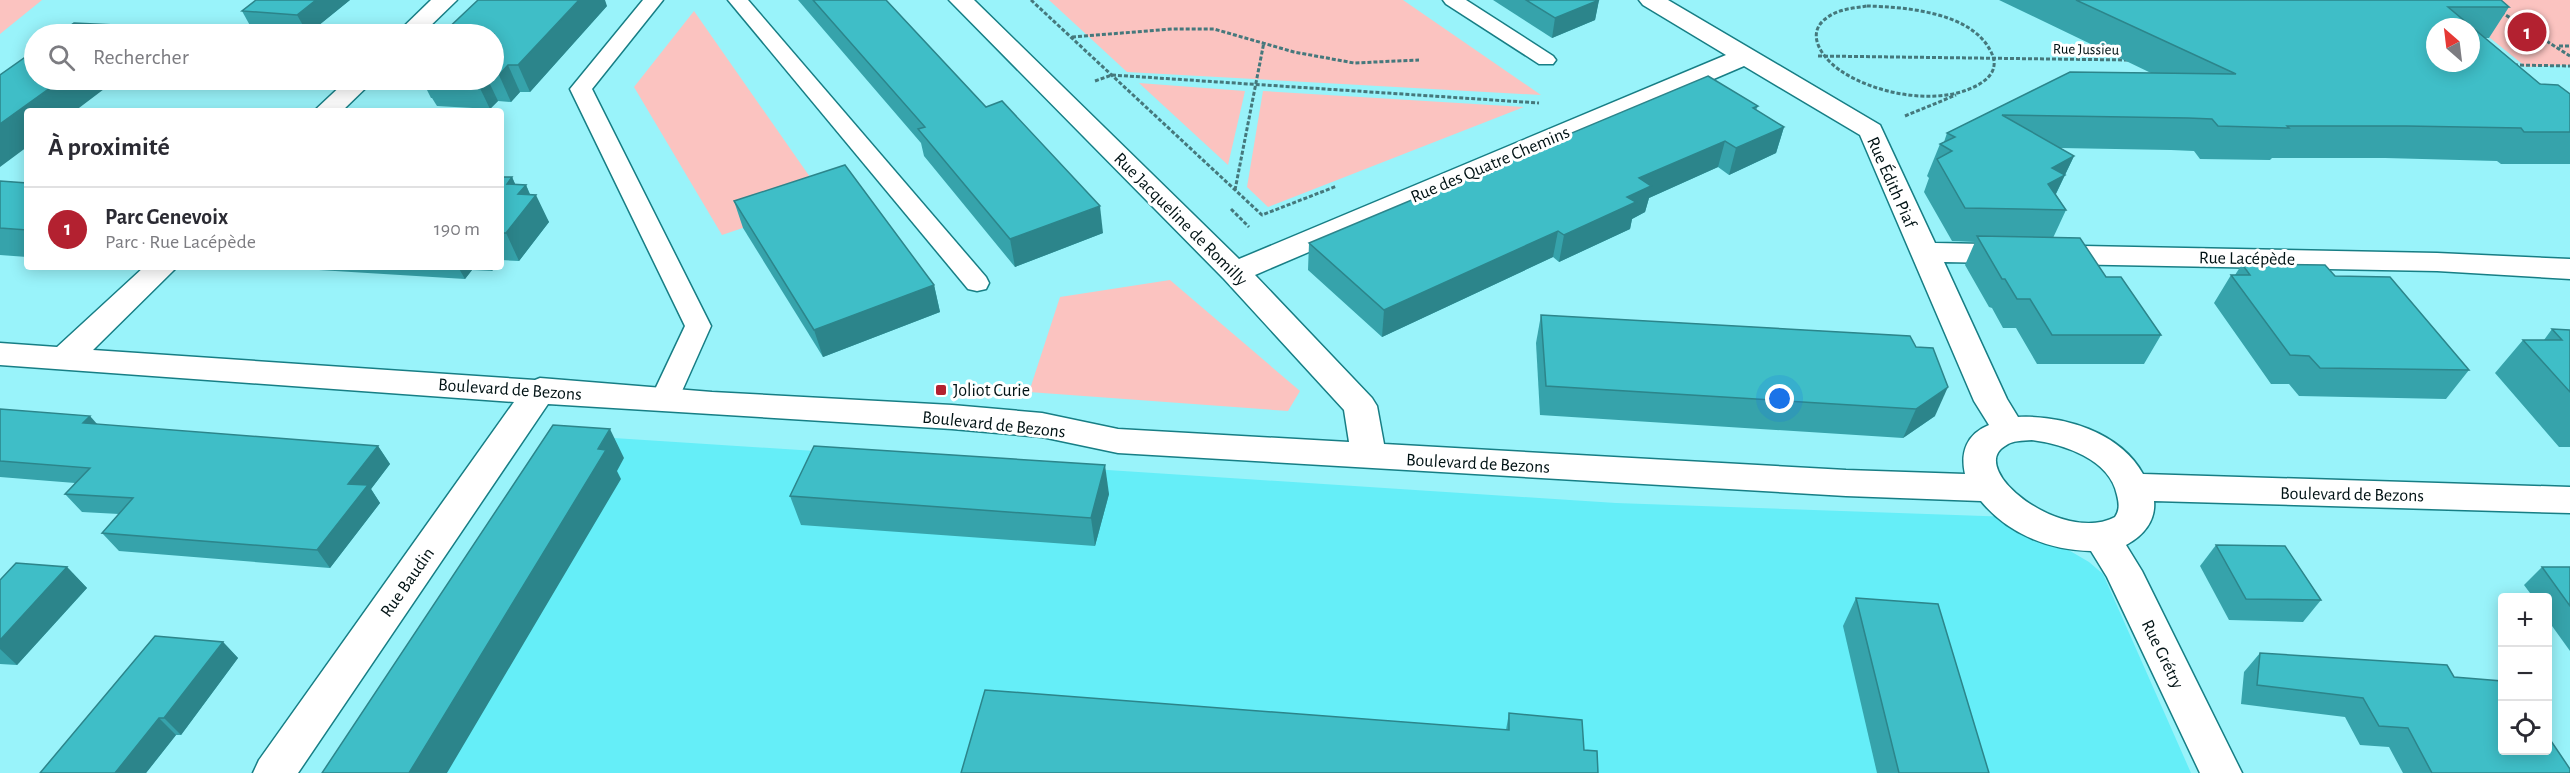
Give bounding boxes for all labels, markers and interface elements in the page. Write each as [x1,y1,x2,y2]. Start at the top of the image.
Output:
pin: 1 [2508,9,2546,54]
north arrow [2426,18,2480,72]
search box [24,24,504,90]
icon: search [45,41,78,74]
street label: Rue Jussieu [2053,41,2120,58]
text: Rechercher [93,46,189,68]
street label: Rue des Quatre Chemins [1408,123,1573,207]
street label: Rue Édith Piaf [1863,133,1922,232]
text: À proximité [48,134,170,160]
street label: Rue Jacqueline de Romilly [1110,150,1251,290]
text: Parc Genevoix [105,206,228,228]
text: 1 [64,219,71,239]
text: 190 m [434,219,480,239]
text: Parc · Rue Lacépède [105,232,256,252]
street label: Rue Lacépède [2199,249,2295,269]
street label: Boulevard de Bezons [438,376,582,404]
place label: Joliot Curie [953,382,1030,400]
marker: Joliot Curie [934,383,948,397]
your location [1765,384,1794,413]
street label: Boulevard de Bezons [921,409,1066,441]
street label: Boulevard de Bezons [1406,451,1550,477]
street label: Boulevard de Bezons [2280,485,2424,505]
street label: Rue Baudin [377,545,438,621]
map controls [2498,593,2552,755]
button: + [2498,593,2552,647]
street label: Rue Grétry [2138,617,2187,692]
button: − [2498,647,2552,701]
button: locate [2498,701,2552,755]

